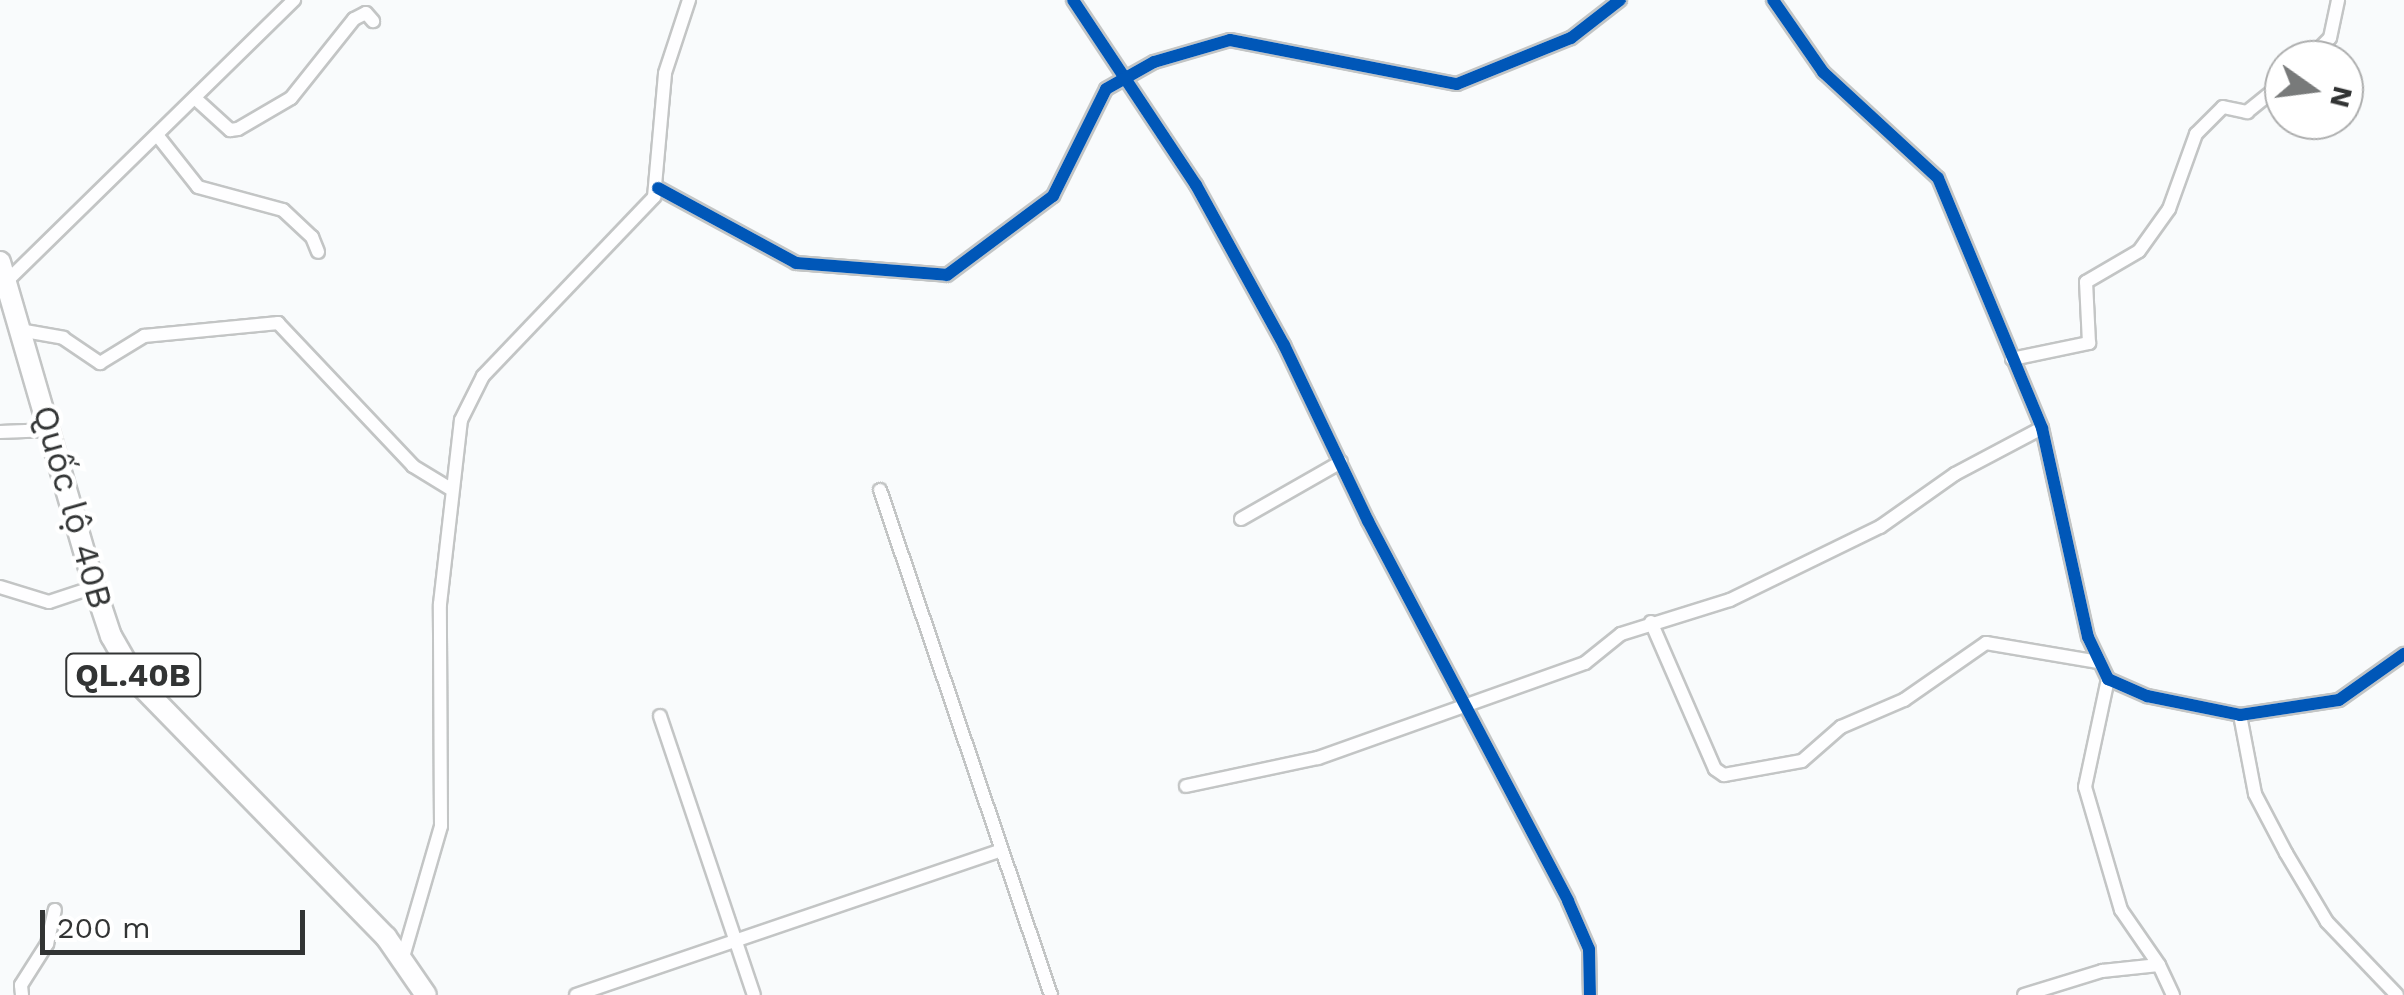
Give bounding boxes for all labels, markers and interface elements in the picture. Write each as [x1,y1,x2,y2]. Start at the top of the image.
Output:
north arrow [2264,40,2364,140]
text: N [2323,83,2360,111]
street label: Quốc lộ 40B [24,400,122,614]
road number: QL.40B [63,648,203,702]
scale bar [45,890,310,952]
text: 200 m [57,910,151,945]

